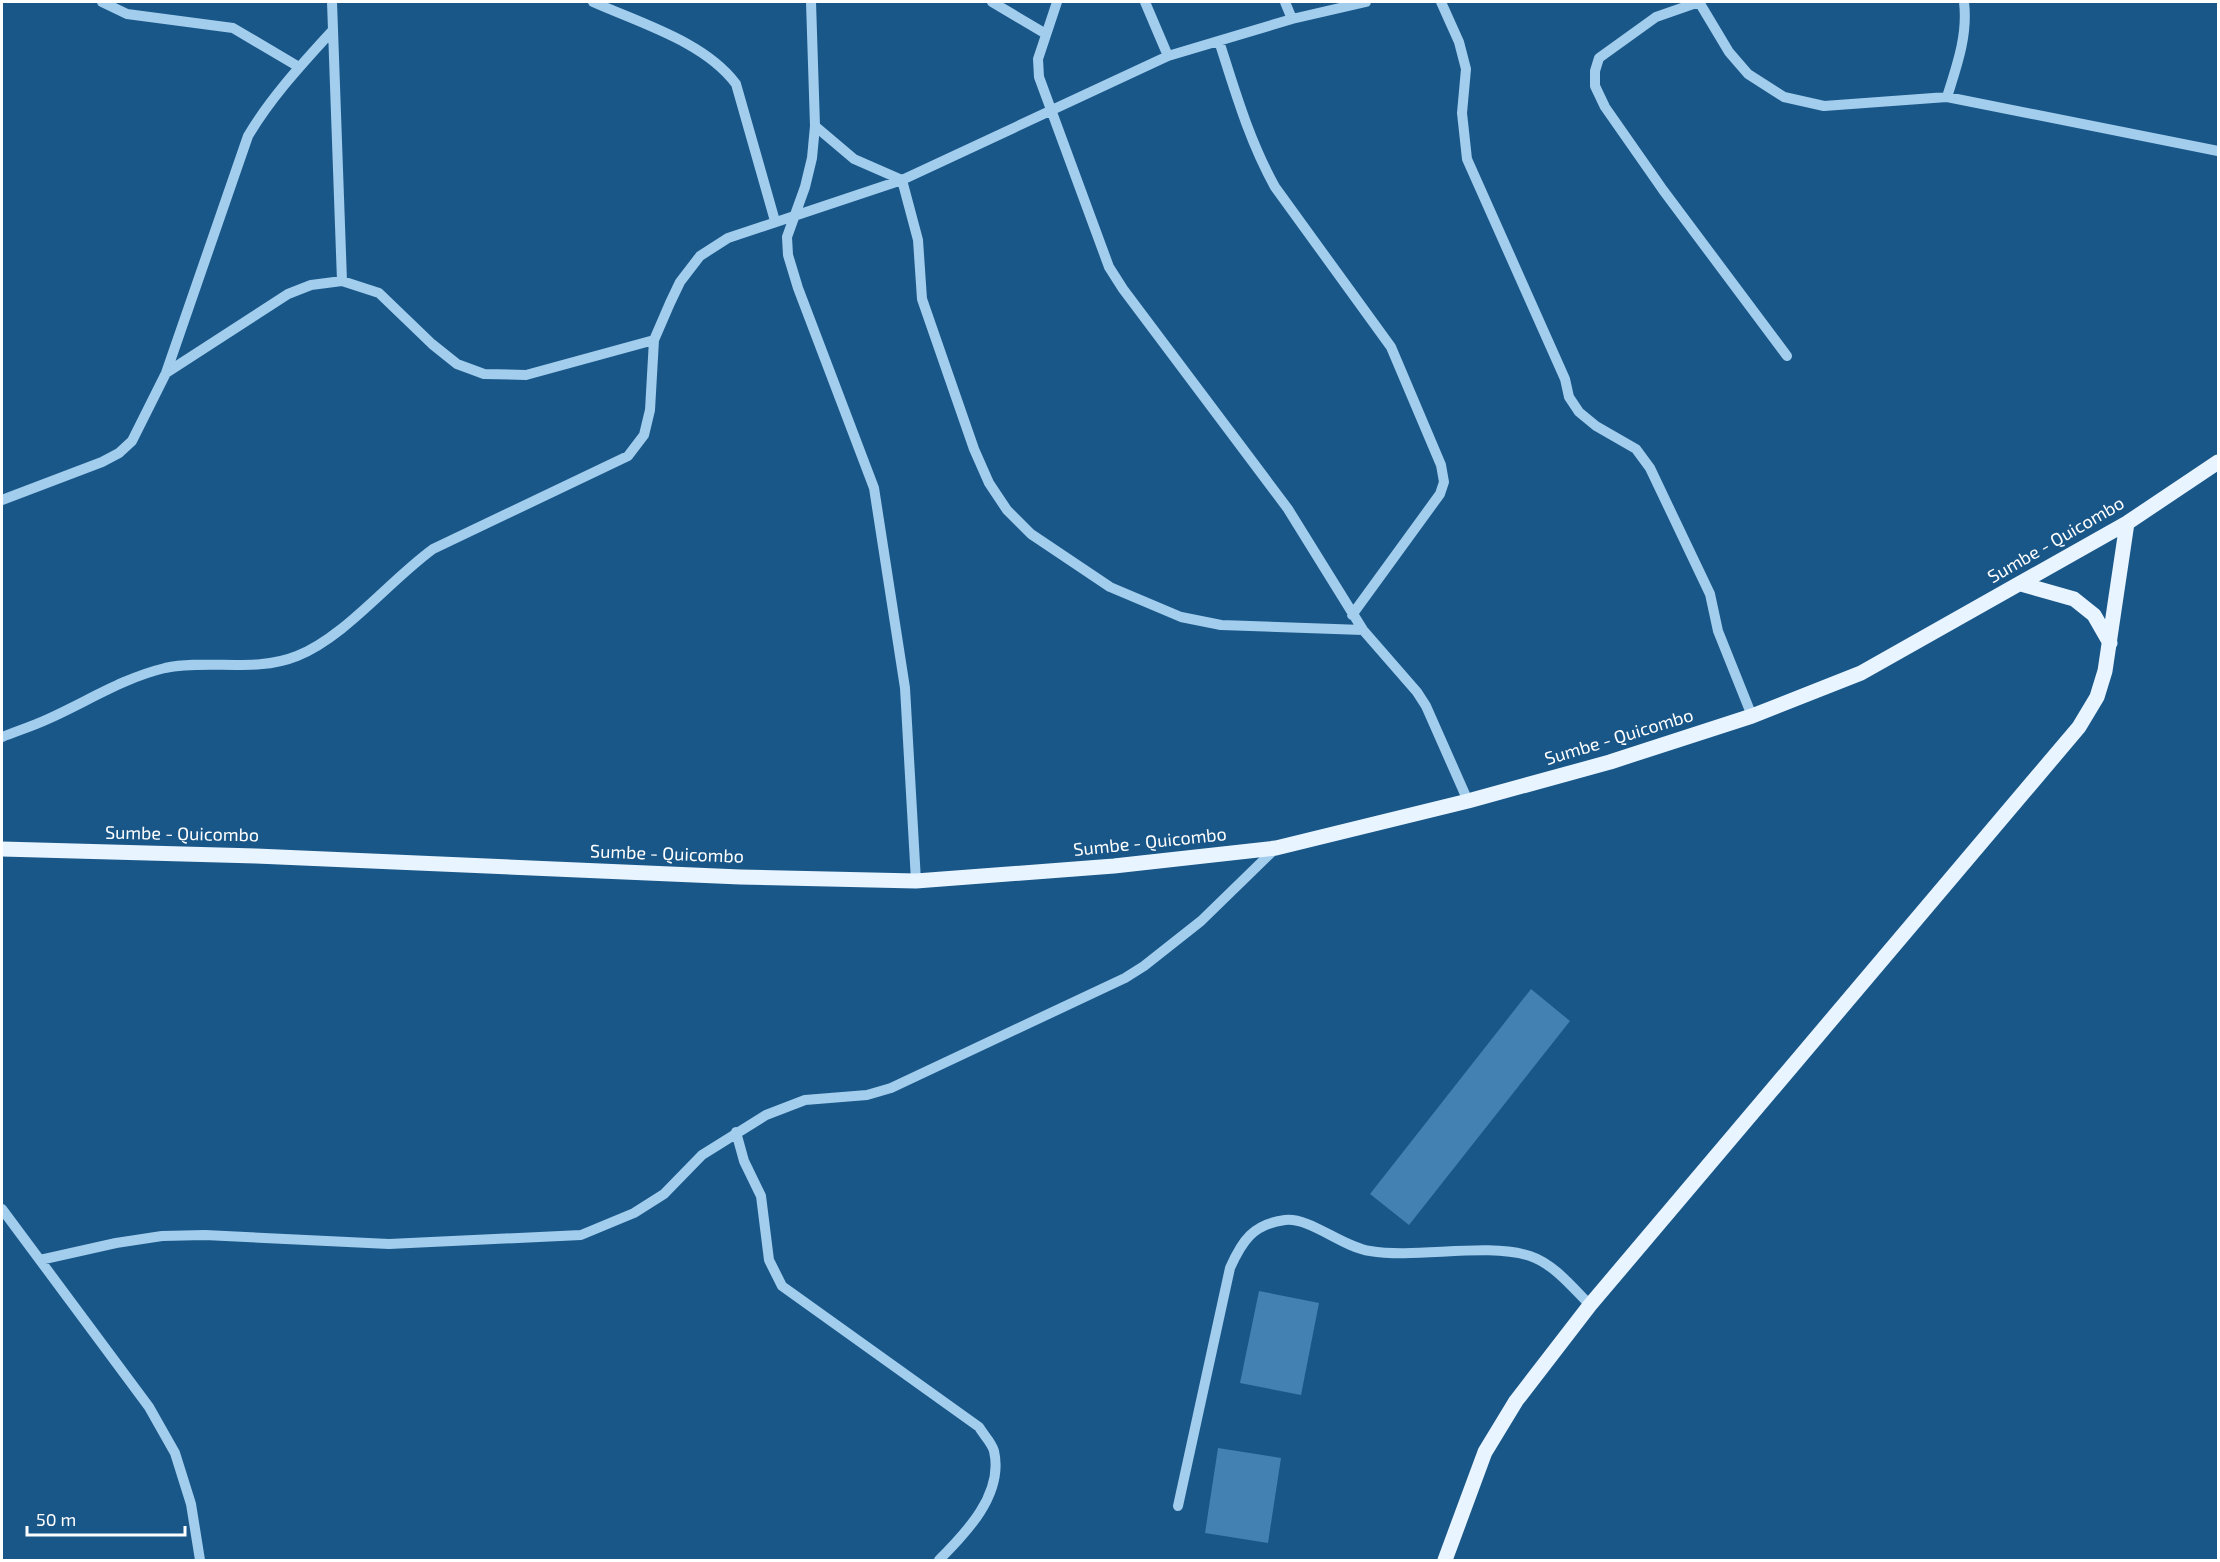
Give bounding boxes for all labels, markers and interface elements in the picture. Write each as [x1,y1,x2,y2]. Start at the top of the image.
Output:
street label: Sumbe - Quicombo [1983,491,2128,587]
street label: Sumbe - Quicombo [1542,703,1696,769]
street label: Sumbe - Quicombo [105,821,259,845]
street label: Sumbe - Quicombo [1072,822,1228,860]
street label: Sumbe - Quicombo [590,839,744,867]
scale bar [27,1499,184,1537]
text: 50 m [36,1508,76,1530]

